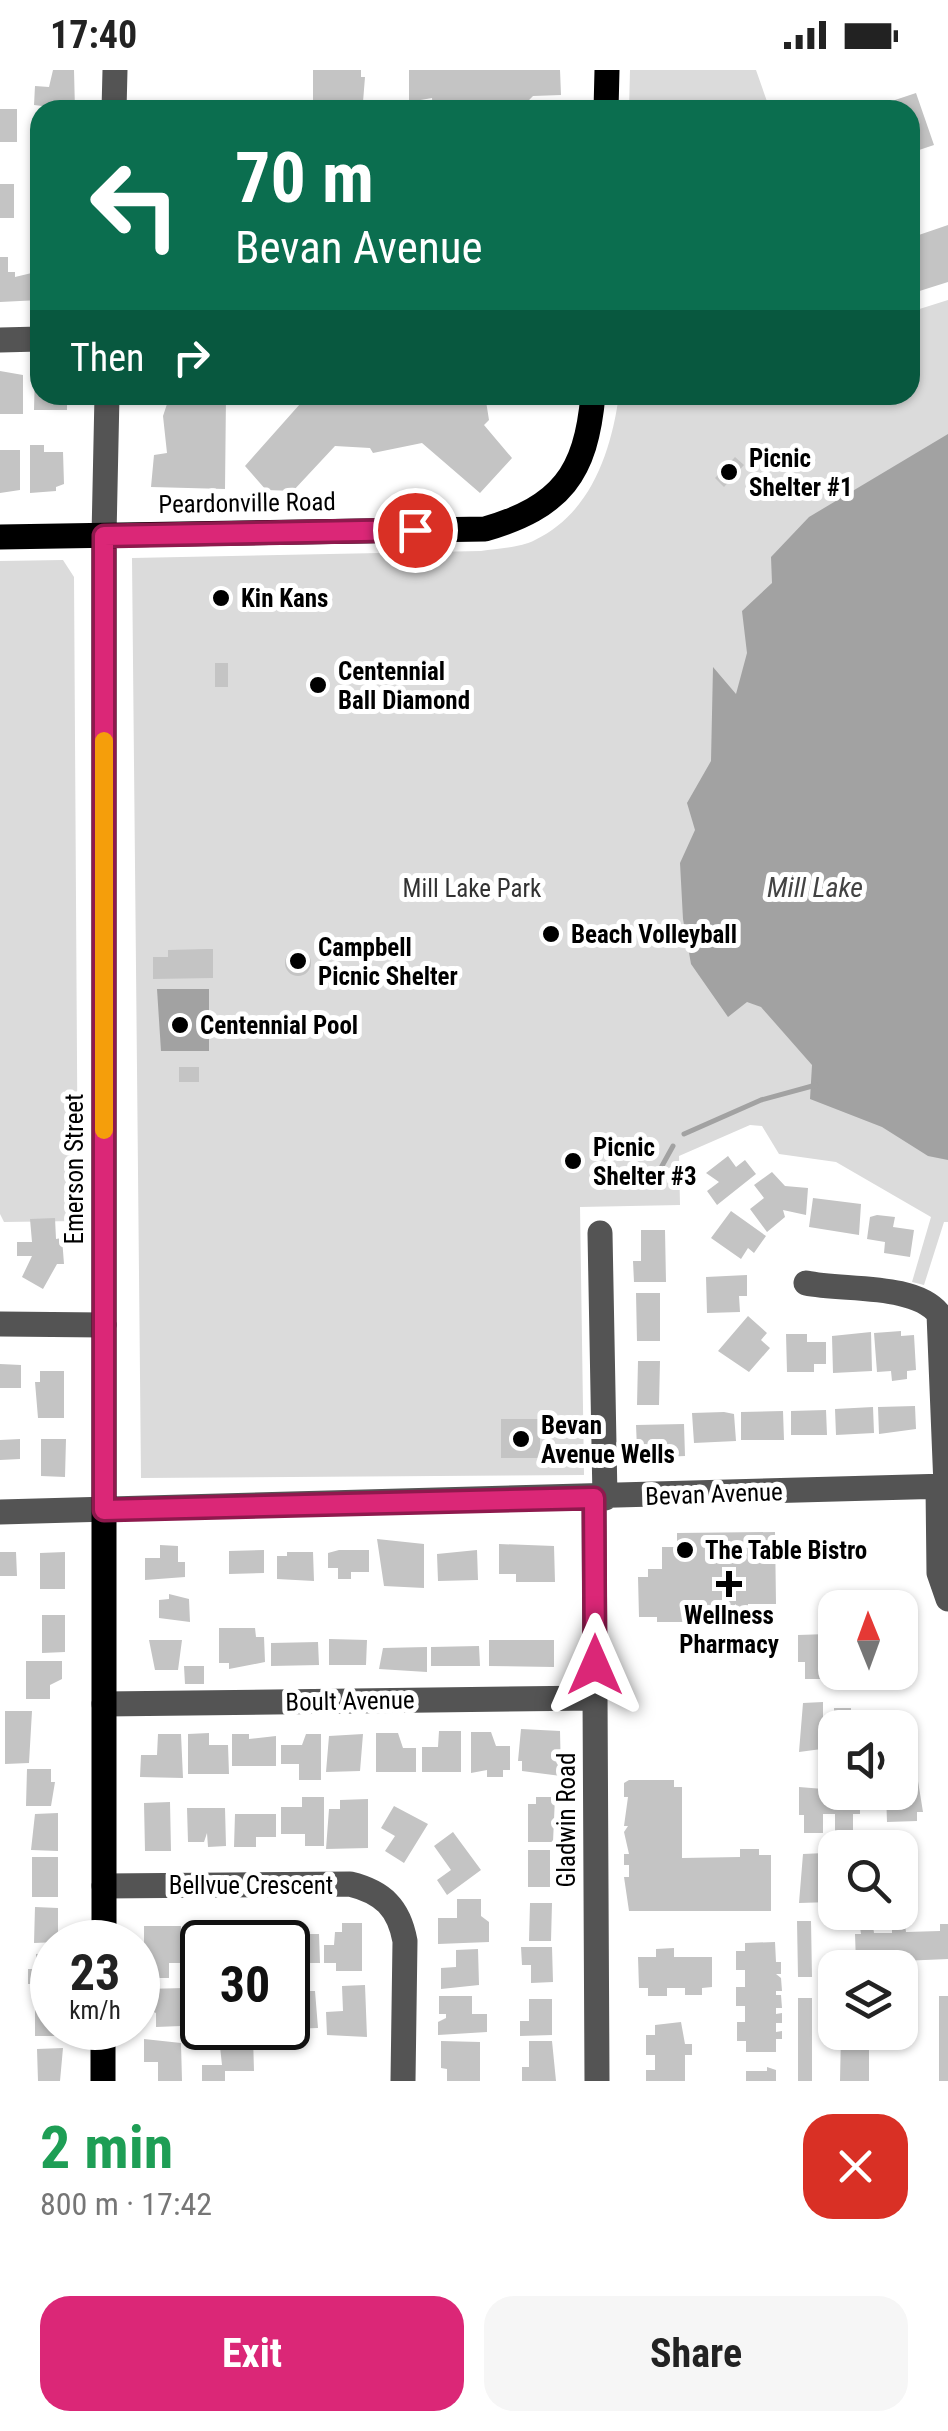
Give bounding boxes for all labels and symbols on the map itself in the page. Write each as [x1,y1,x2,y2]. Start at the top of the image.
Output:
place label: Picnic Shelter #1 [749,444,853,502]
marker: Picnic Shelter #1 [718,461,740,483]
street label: Peardonville Road [158,487,336,519]
pin [373,488,458,573]
place label: Kin Kans [241,584,328,613]
marker: Kin Kans [210,587,232,609]
place label: Centennial Ball Diamond [338,657,470,715]
marker: Centennial Ball Diamond [307,674,329,696]
water label: Mill Lake [767,871,863,904]
park label: Mill Lake Park [403,874,542,903]
place label: Beach Volleyball [571,920,737,949]
marker: Beach Volleyball [540,923,562,945]
place label: Campbell Picnic Shelter [318,933,458,991]
marker: Campbell Picnic Shelter [287,950,309,972]
place label: Centennial Pool [200,1011,358,1040]
marker: Centennial Pool [169,1014,191,1036]
street label: Emerson Street [60,1094,89,1244]
place label: Picnic Shelter #3 [593,1133,697,1191]
marker: Picnic Shelter #3 [562,1150,584,1172]
place label: Bevan Avenue Wells [541,1411,675,1469]
marker: Bevan Avenue Wells [510,1428,532,1450]
street label: Bevan Avenue [645,1477,783,1511]
place label: The Table Bistro [705,1536,867,1565]
marker: The Table Bistro [674,1539,696,1561]
marker: Wellness Pharmacy [718,1573,740,1595]
north arrow [818,1590,918,1690]
place label: Wellness Pharmacy [679,1601,779,1659]
position arrow [543,1613,647,1717]
street label: Boult Avenue [285,1685,415,1717]
street label: Gladwin Road [552,1753,581,1887]
street label: Bellvue Crescent [169,1871,333,1900]
speed limit sign: 30 [180,1920,310,2050]

